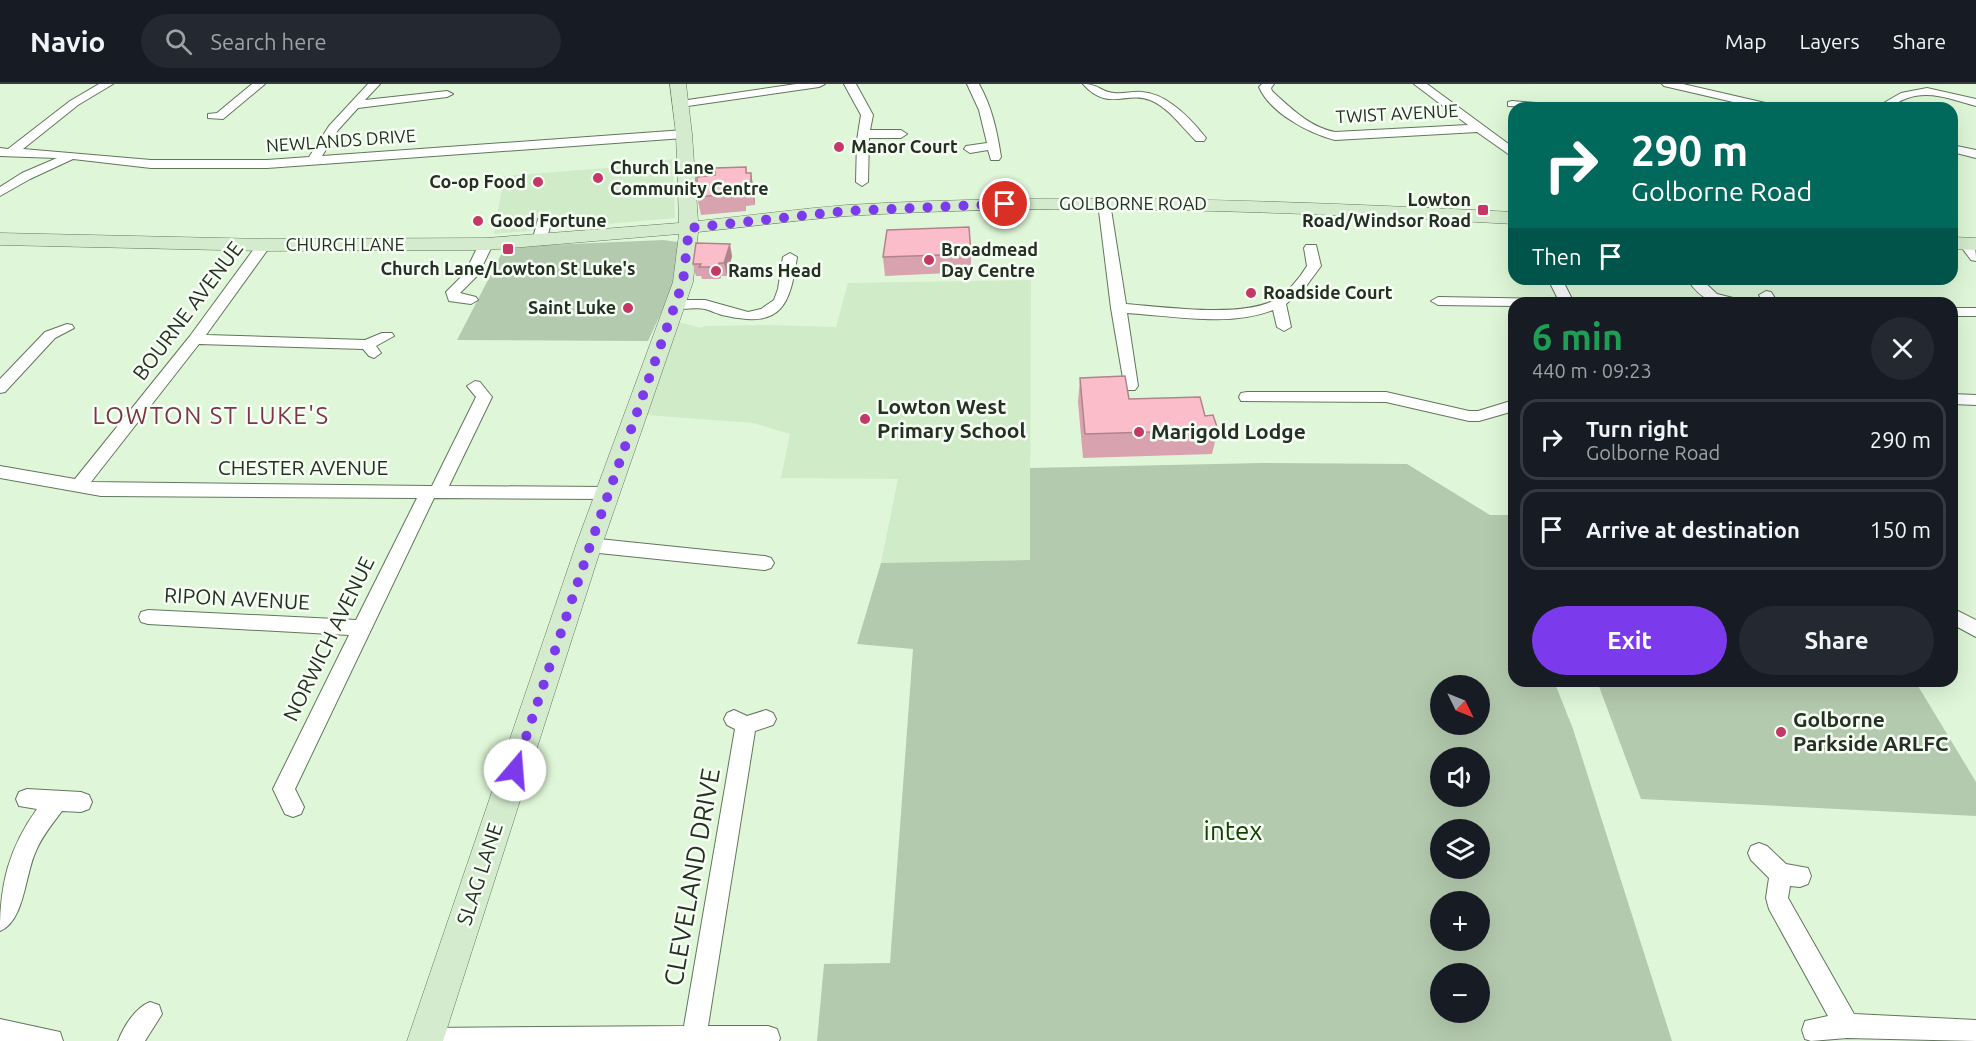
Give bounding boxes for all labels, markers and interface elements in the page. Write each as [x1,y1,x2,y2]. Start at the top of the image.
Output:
search box [141,14,561,68]
icon: search [162,25,195,58]
text: Navio [30,26,105,57]
text: Search here [210,29,327,54]
text: Map [1725,29,1766,53]
text: Layers [1799,29,1860,53]
text: Share [1893,29,1946,53]
street label: TWIST AVENUE [1335,100,1459,126]
street label: NEWLANDS DRIVE [265,125,417,155]
icon: right [1532,126,1610,204]
text: 290 m [1631,127,1748,174]
place label: Manor Court [851,136,958,156]
marker: Manor Court [832,140,846,154]
place label: Church Lane Community Centre [610,157,769,198]
place label: Co-op Food [429,171,526,191]
marker: Church Lane Community Centre [591,171,605,185]
marker: Co-op Food [531,175,545,189]
text: Golborne Road [1631,176,1812,206]
pin [979,178,1030,229]
icon: arrive [988,187,1021,220]
place label: Lowton Road/Windsor Road [1302,189,1471,230]
street label: GOLBORNE ROAD [1059,193,1207,213]
marker: Lowton Road/Windsor Road [1476,203,1490,217]
place label: Good Fortune [490,210,607,230]
marker: Good Fortune [471,214,485,228]
street label: CHURCH LANE [286,234,404,254]
street label: BOURNE AVENUE [127,236,247,384]
place label: Broadmead Day Centre [941,239,1038,280]
icon: arrive [1594,240,1627,273]
marker: Church Lane/Lowton St Luke's [501,242,515,256]
text: Then [1532,244,1582,269]
marker: Broadmead Day Centre [922,253,936,267]
place label: Church Lane/Lowton St Luke's [381,258,635,278]
place label: Rams Head [728,260,821,280]
marker: Rams Head [709,264,723,278]
place label: Roadside Court [1263,282,1393,302]
marker: Roadside Court [1244,286,1258,300]
place label: Saint Luke [528,297,616,317]
marker: Saint Luke [621,301,635,315]
text: 6 min [1532,316,1623,357]
button: close [1871,317,1934,380]
text: 440 m · 09:23 [1532,359,1652,382]
place label: Lowton West Primary School [877,394,1026,442]
district label: LOWTON ST LUKE'S [92,402,330,429]
marker: Lowton West Primary School [858,412,872,426]
text: Turn right [1586,416,1688,441]
place label: Marigold Lodge [1151,419,1306,443]
icon: right [1535,423,1568,456]
marker: Marigold Lodge [1132,425,1146,439]
text: 290 m [1870,427,1931,452]
text: Golborne Road [1586,441,1720,464]
street label: CHESTER AVENUE [218,455,388,479]
icon: arrive [1535,513,1568,546]
text: Arrive at destination [1586,517,1800,542]
text: 150 m [1870,517,1931,542]
street label: NORWICH AVENUE [278,552,378,725]
street label: RIPON AVENUE [164,582,311,614]
button: Exit [1532,606,1727,675]
button: Share [1739,606,1934,675]
north arrow [1430,675,1490,735]
map controls [1430,675,1490,1023]
place label: Golborne Parkside ARLFC [1793,707,1948,755]
marker: Golborne Parkside ARLFC [1774,725,1788,739]
position arrow [483,738,547,802]
button: sound [1430,747,1490,807]
street label: CLEVELAND DRIVE [658,766,725,988]
park label: intex [1204,816,1262,845]
button: layers [1430,819,1490,879]
street label: SLAG LANE [451,820,507,928]
button: + [1430,891,1490,951]
button: − [1430,963,1490,1023]

